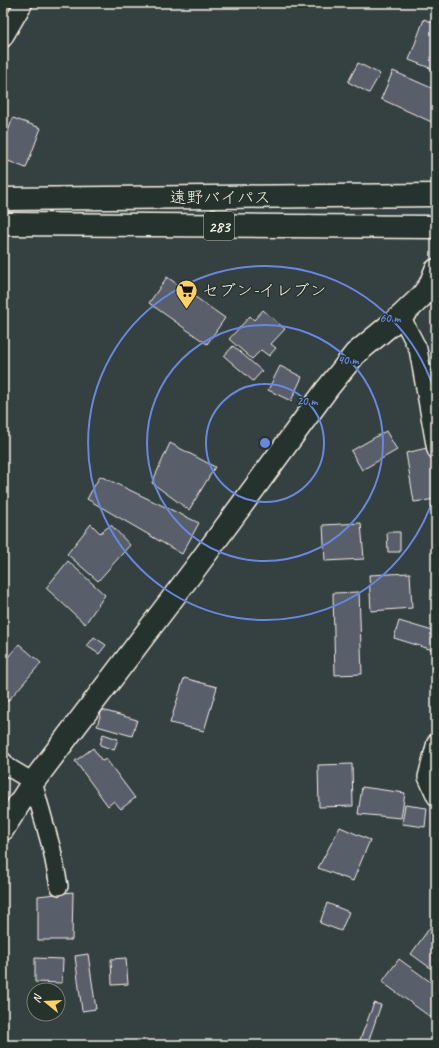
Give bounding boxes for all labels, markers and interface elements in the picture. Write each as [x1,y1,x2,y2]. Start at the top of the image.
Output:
street label: 遠野バイパス [169,187,271,208]
road number: 283 [204,212,234,240]
supermarket icon: セブン-イレブン [174,277,200,310]
place label: セブン-イレブン [202,280,327,301]
text: 60 m [380,310,402,326]
text: 40 m [338,352,359,368]
text: 20 m [297,393,318,409]
centre of rings [258,436,272,450]
north arrow [26,982,66,1022]
text: N [29,991,45,1004]

